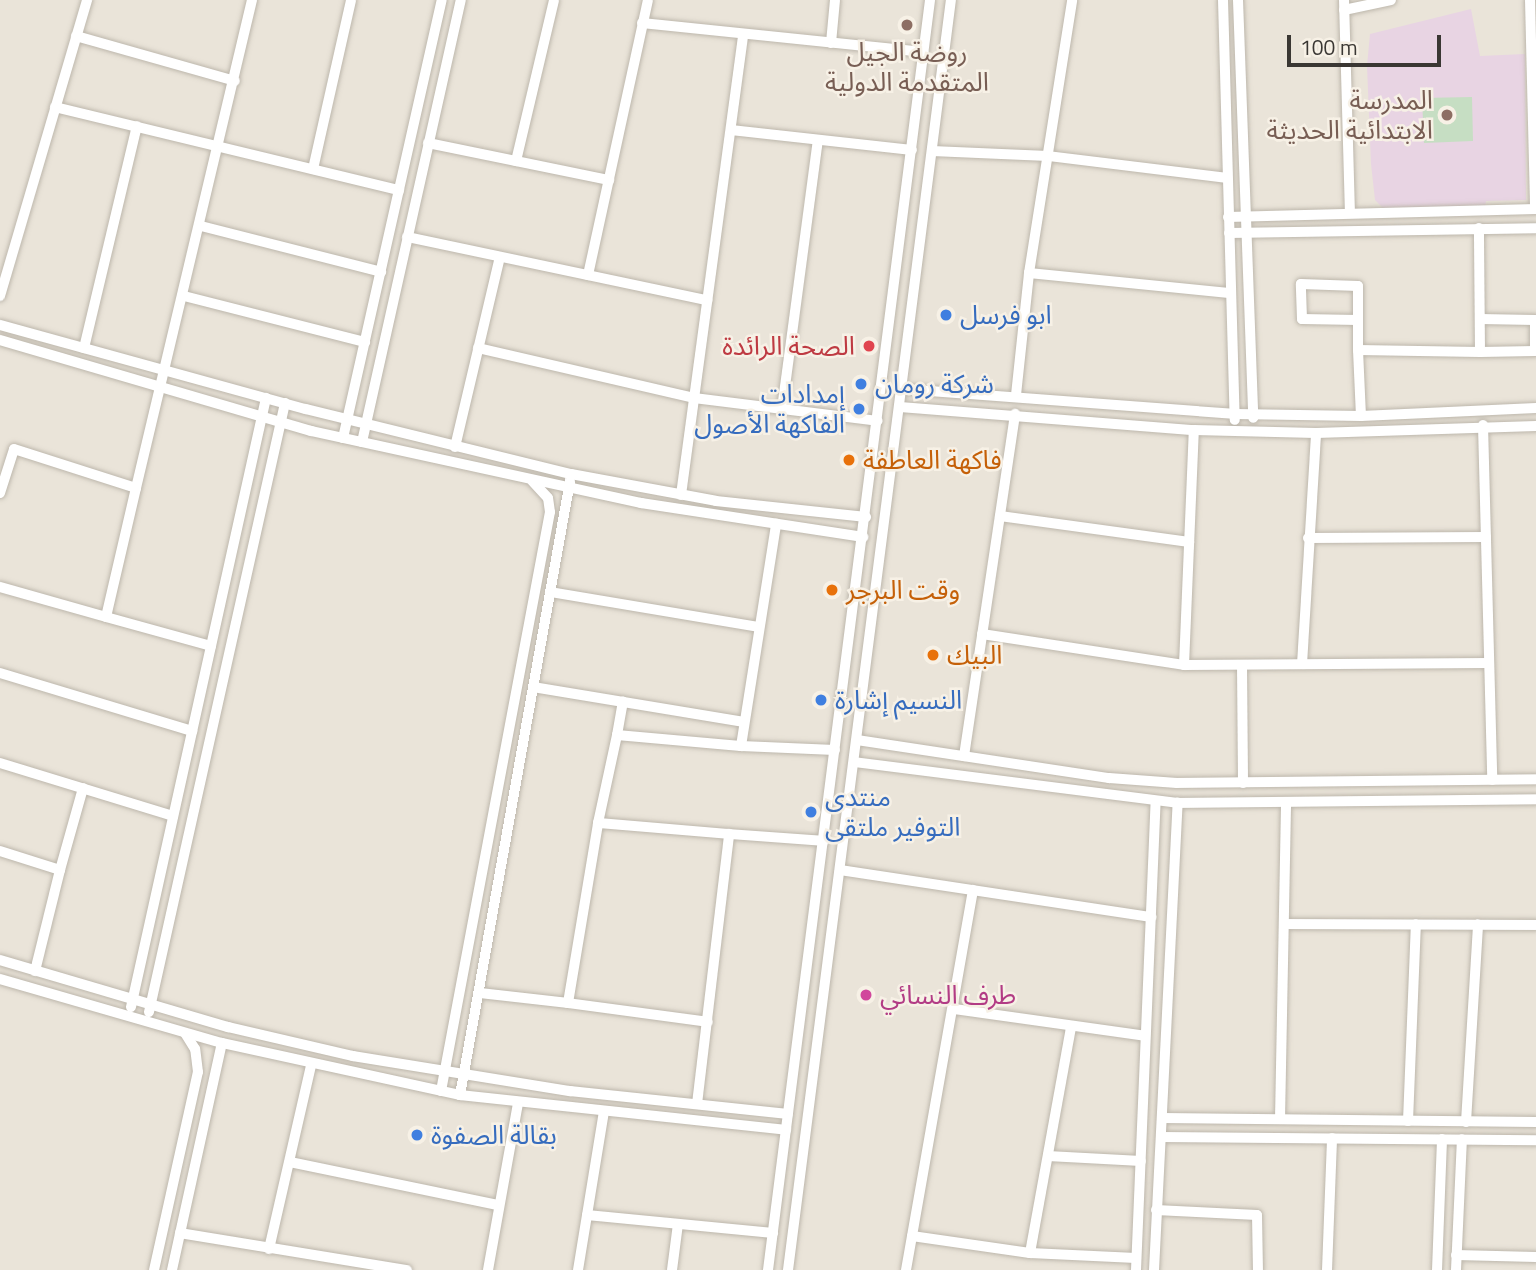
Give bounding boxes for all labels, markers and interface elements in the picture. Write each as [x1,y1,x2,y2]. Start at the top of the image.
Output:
marker: روضة الجيل المتقدمة الدولية [899,17,915,33]
scale bar [1291,21,1445,65]
text: 100 m [1300,31,1357,63]
place label: روضة الجيل المتقدمة الدولية [825,36,989,98]
place label: المدرسة الابتدائية الحديثة [1266,84,1433,146]
marker: المدرسة الابتدائية الحديثة [1439,107,1455,123]
place label: ابو فرسل [960,299,1052,331]
marker: ابو فرسل [938,307,954,323]
place label: الصحة الرائدة [722,330,855,362]
marker: الصحة الرائدة [861,338,877,354]
place label: شركة رومان [875,368,994,400]
marker: شركة رومان [853,376,869,392]
place label: إمدادات الفاكهة الأصول [694,378,845,440]
marker: إمدادات الفاكهة الأصول [851,401,867,417]
place label: فاكهة العاطفة [863,444,1002,476]
marker: فاكهة العاطفة [841,452,857,468]
place label: وقت البرجر [846,574,960,606]
marker: وقت البرجر [824,582,840,598]
place label: البيك [947,639,1003,671]
marker: البيك [925,647,941,663]
place label: النسيم إشارة [835,684,962,716]
marker: النسيم إشارة [813,692,829,708]
place label: منتدى التوفير ملتقى [825,781,960,842]
marker: منتدى التوفير ملتقى [803,804,819,820]
place label: طرف النسائي [880,979,1016,1011]
marker: طرف النسائي [858,987,874,1003]
place label: بقالة الصفوة [431,1119,557,1151]
marker: بقالة الصفوة [409,1127,425,1143]

